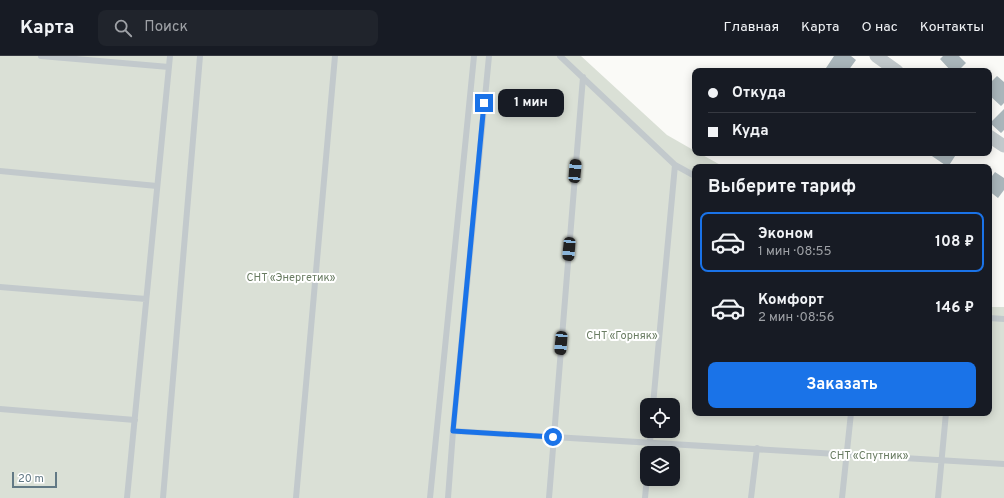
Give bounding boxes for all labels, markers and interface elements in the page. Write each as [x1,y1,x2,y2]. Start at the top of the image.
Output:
search box [98,10,378,46]
text: Карта [20,16,74,40]
icon: search [112,17,134,39]
text: Поиск [144,18,188,37]
text: Главная [724,19,779,36]
text: Карта [801,19,839,36]
text: О нас [861,19,898,36]
text: Контакты [920,19,984,36]
text: Откуда [732,84,786,103]
callout: 1 мин [498,89,564,117]
route end [475,94,493,112]
text: 1 мин [514,95,548,111]
text: Куда [732,122,769,141]
car [568,159,582,183]
text: Выберите тариф [708,176,856,199]
icon: car [710,224,746,260]
text: Эконом [758,225,813,244]
text: 108 ₽ [935,233,974,252]
car [562,237,576,261]
text: 1 мин · 08:55 [758,244,832,260]
park label: СНТ «Энергетик» [247,271,336,285]
icon: car [710,290,746,326]
text: Комфорт [758,291,824,310]
text: 146 ₽ [936,299,974,318]
text: 2 мин · 08:56 [758,310,834,326]
park label: СНТ «Горняк» [586,329,658,343]
car [554,331,568,355]
button: Заказать [708,362,976,408]
map controls [640,398,680,486]
button: locate [640,398,680,438]
route start [544,428,562,446]
button: layers [640,446,680,486]
park label: СНТ «Спутник» [830,449,909,463]
scale bar [12,470,57,489]
text: 20 m [18,472,44,486]

